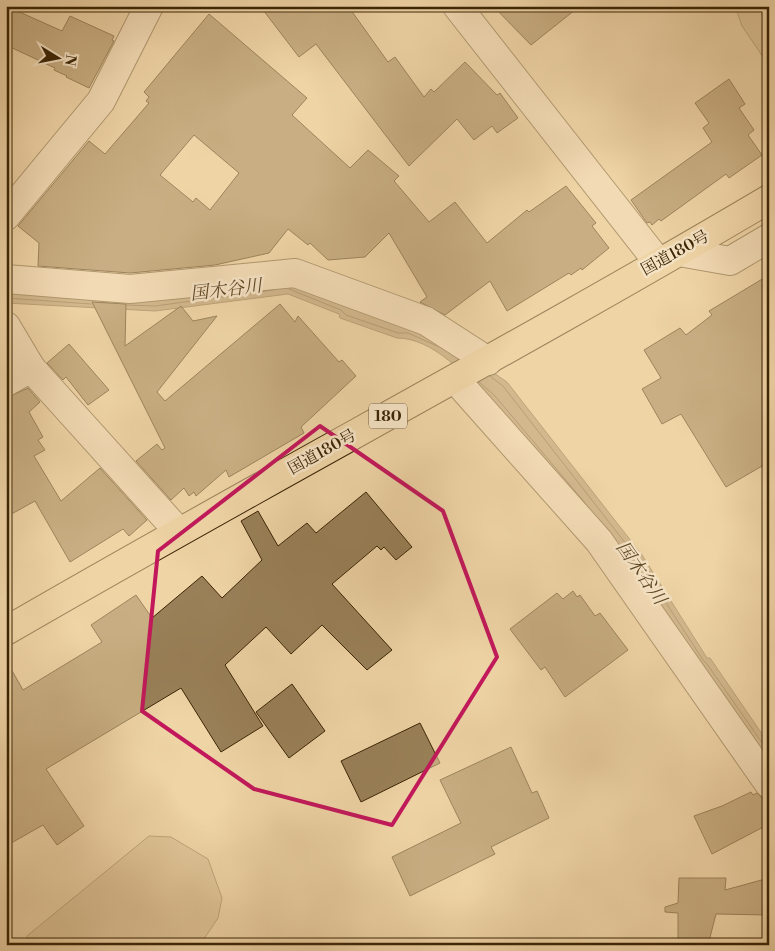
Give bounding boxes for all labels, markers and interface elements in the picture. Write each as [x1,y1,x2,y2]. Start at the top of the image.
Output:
north arrow [32,32,82,82]
text: N [60,53,80,67]
street label: 国道180号 [637,226,713,280]
water label: 国木谷川 [189,274,265,306]
road number: 180 [369,404,407,428]
street label: 国道180号 [284,425,360,479]
water label: 国木谷川 [611,537,672,611]

